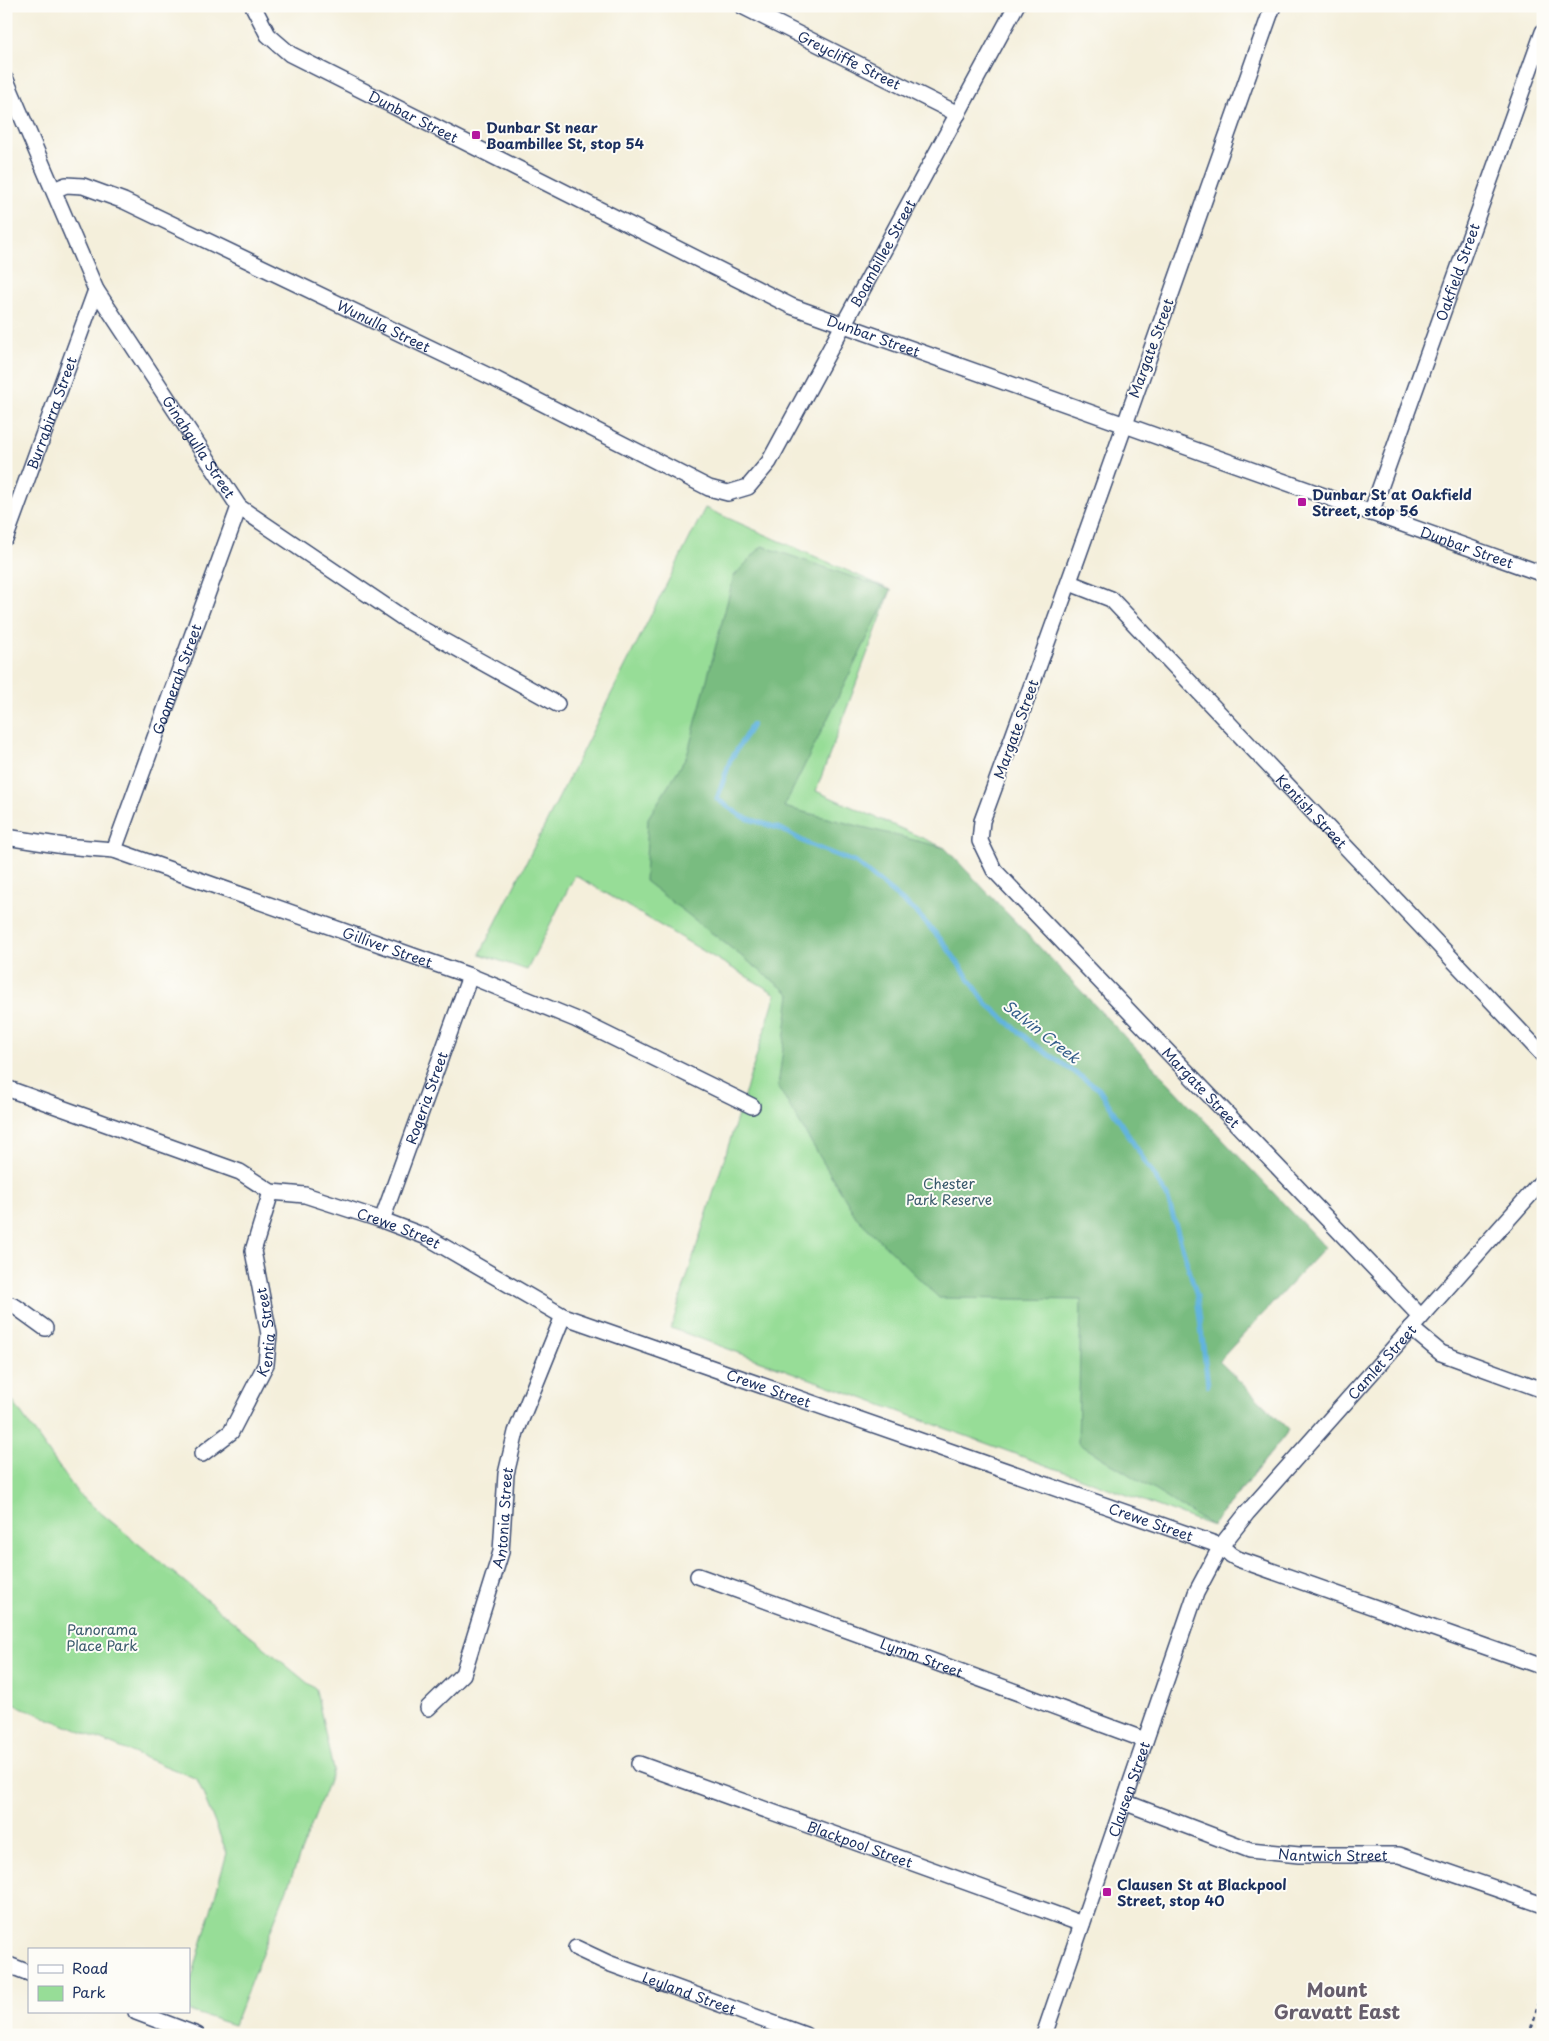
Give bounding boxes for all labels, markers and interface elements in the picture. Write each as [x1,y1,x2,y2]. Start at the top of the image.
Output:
street label: Greycliffe Street [794,25,905,94]
street label: Dunbar Street [365,85,462,148]
place label: Dunbar St near Boambillee St, stop 54 [486,117,645,154]
marker: Dunbar St near Boambillee St, stop 54 [470,129,482,141]
street label: Boambillee Street [844,195,920,311]
street label: Oakfield Street [1430,220,1484,324]
street label: Wunulla Street [334,294,434,357]
street label: Margate Street [1123,295,1179,401]
street label: Dunbar Street [824,309,923,362]
street label: Burrabirra Street [21,353,81,472]
street label: Ginahgulla Street [158,391,241,502]
place label: Dunbar St at Oakfield Street, stop 56 [1312,484,1472,521]
marker: Dunbar St at Oakfield Street, stop 56 [1296,496,1308,508]
street label: Dunbar Street [1417,521,1517,573]
street label: Goomerah Street [147,620,206,737]
street label: Margate Street [988,676,1044,782]
street label: Kentish Street [1271,769,1352,853]
street label: Gilliver Street [340,921,436,973]
water label: Salvin Creek [999,994,1086,1069]
street label: Margate Street [1158,1042,1245,1132]
street label: Rogeria Street [400,1048,453,1147]
park label: Chester Park Reserve [906,1173,992,1210]
street label: Crewe Street [354,1202,445,1253]
street label: Kentia Street [250,1286,280,1380]
street label: Camlet Street [1342,1319,1421,1404]
street label: Crewe Street [724,1363,814,1412]
street label: Antonia Street [486,1465,518,1571]
street label: Crewe Street [1106,1497,1196,1546]
park label: Panorama Place Park [66,1619,138,1656]
street label: Lymm Street [877,1632,966,1682]
street label: Clausen Street [1102,1738,1155,1840]
street label: Blackpool Street [804,1815,916,1873]
street label: Nantwich Street [1277,1842,1388,1866]
place label: Clausen St at Blackpool Street, stop 40 [1117,1874,1287,1911]
marker: Clausen St at Blackpool Street, stop 40 [1101,1886,1113,1898]
legend [28,1948,190,2014]
text: Road [72,1956,108,1979]
street label: Leyland Street [640,1966,739,2020]
district label: Mount Gravatt East [1274,1975,1400,2025]
text: Park [72,1980,106,2003]

